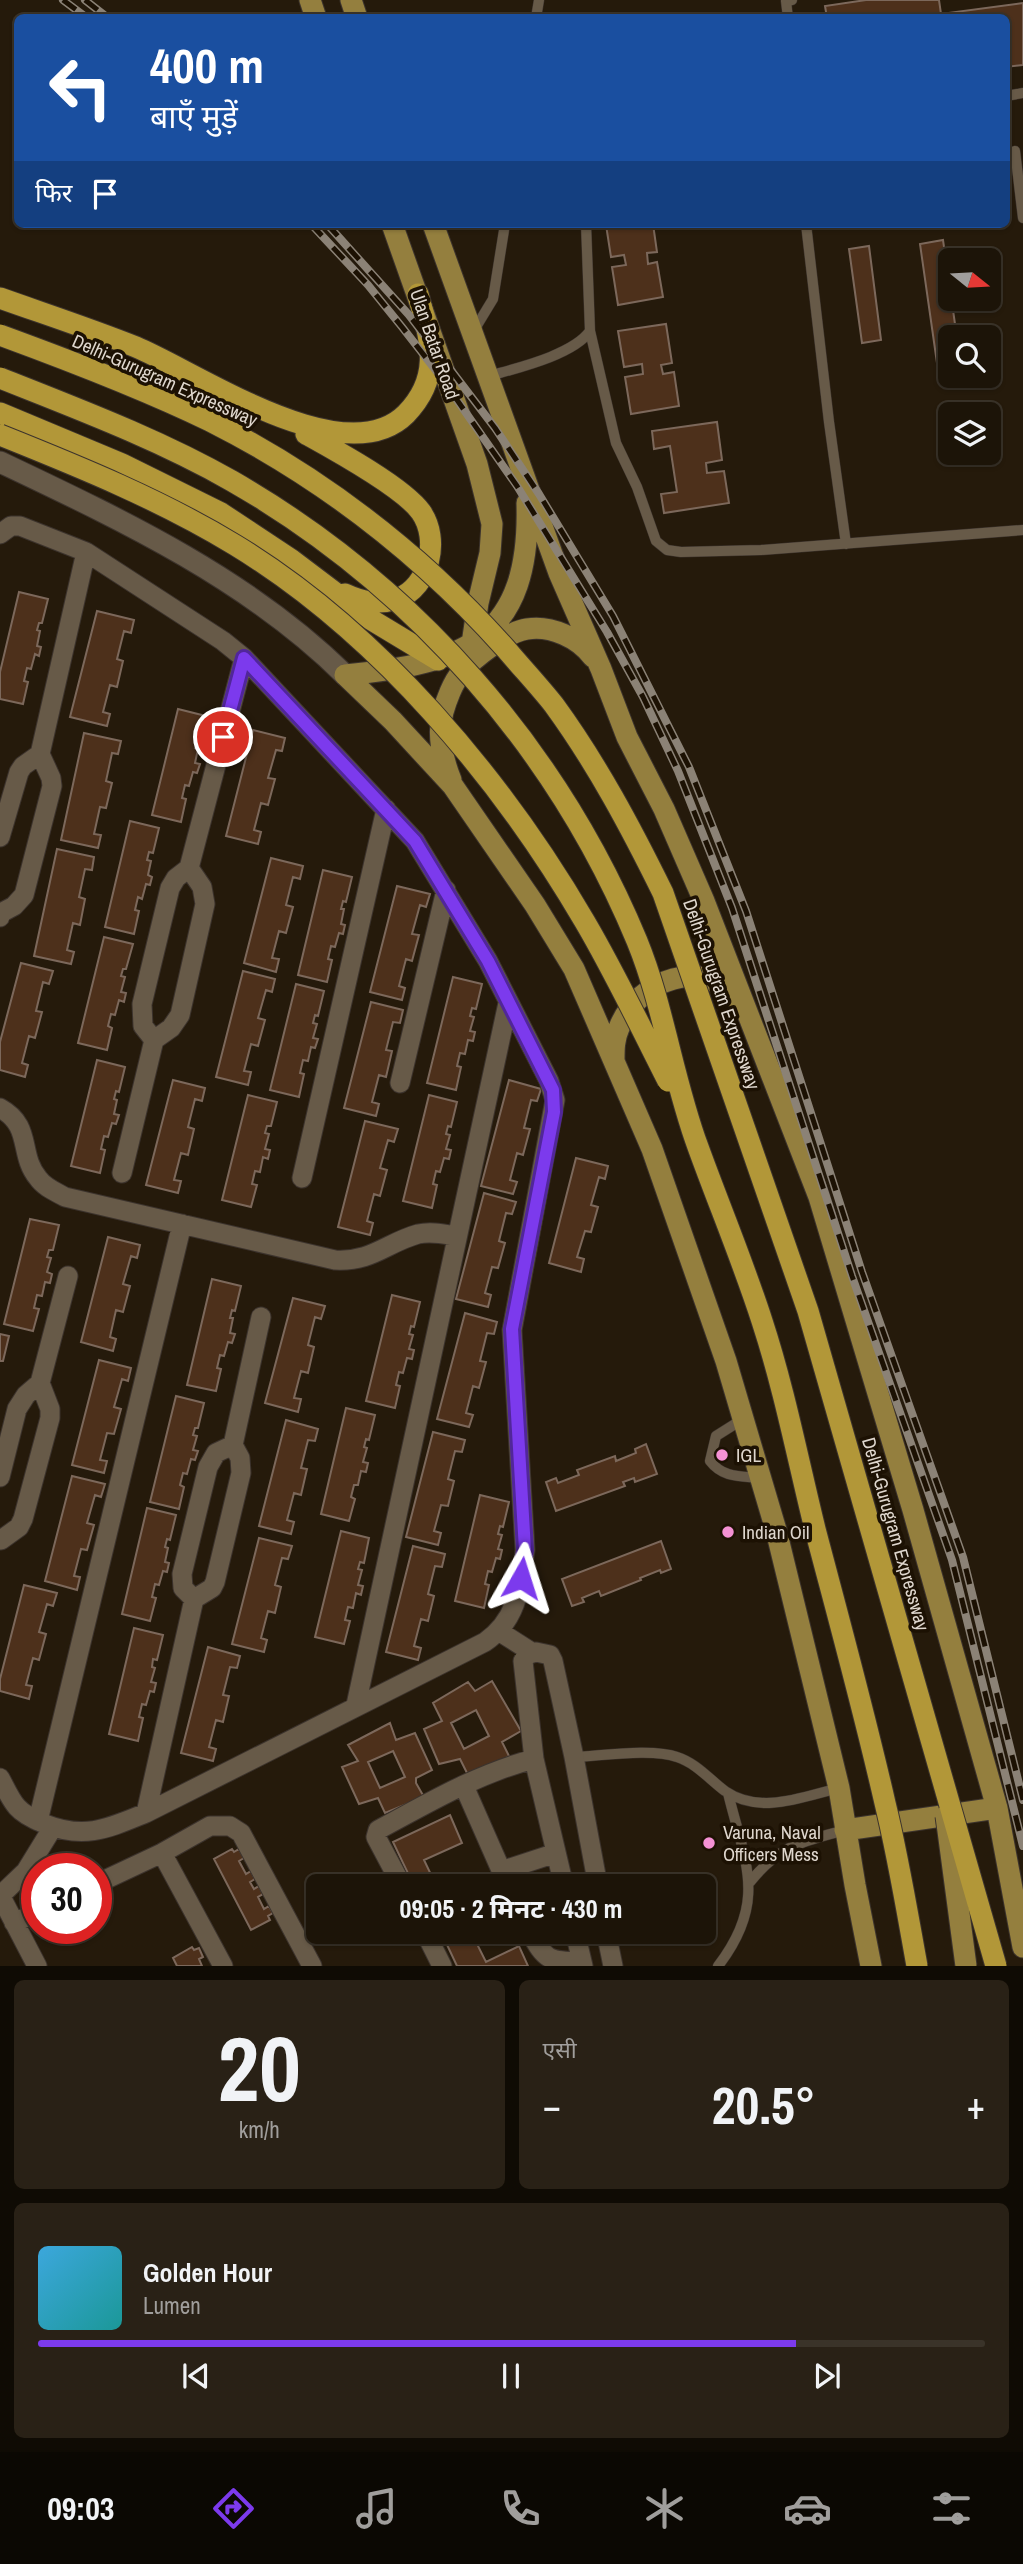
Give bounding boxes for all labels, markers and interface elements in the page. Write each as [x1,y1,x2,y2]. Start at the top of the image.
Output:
text: 400 m [150,32,264,98]
icon: left [35,42,126,133]
text: बाएँ मुड़ें [150,95,238,138]
text: फिर [35,175,72,210]
icon: arrive [86,175,124,213]
north arrow [938,248,1001,312]
map controls [938,248,1001,465]
street label: Ulan Batar Road [404,285,466,403]
button: search [938,325,1001,388]
street label: Delhi-Gurugram Expressway [68,327,262,433]
button: layers [938,402,1001,465]
pin [193,707,253,767]
icon: arrive [204,718,242,756]
street label: Delhi-Gurugram Expressway [677,895,767,1093]
street label: Delhi-Gurugram Expressway [856,1434,936,1634]
place label: IGL [736,1442,761,1468]
marker: IGL [714,1447,730,1463]
place label: Indian Oil [742,1519,810,1545]
marker: Indian Oil [720,1524,736,1540]
position arrow [484,1541,558,1615]
place label: Varuna, Naval Officers Mess [723,1819,821,1867]
marker: Varuna, Naval Officers Mess [701,1835,717,1851]
speed limit sign: 30 [21,1853,112,1944]
text: 09:05 · 2 मिनट · 430 m [400,1891,622,1926]
text: 20 [218,2007,301,2129]
text: एसी [543,2034,577,2065]
text: 20.5° [712,2070,816,2140]
text: − [543,2080,561,2131]
text: + [967,2080,985,2131]
text: km/h [239,2114,280,2145]
text: Golden Hour [143,2255,272,2290]
text: Lumen [143,2290,201,2321]
icon: previous [177,2357,215,2395]
icon: pause [492,2357,530,2395]
icon: next [808,2357,846,2395]
icon: directions [209,2484,258,2533]
icon: music [352,2484,401,2533]
icon: phone [496,2484,545,2533]
icon: climate [640,2484,689,2533]
icon: car [783,2484,832,2533]
icon: filters [927,2484,976,2533]
text: 09:03 [47,2487,114,2530]

